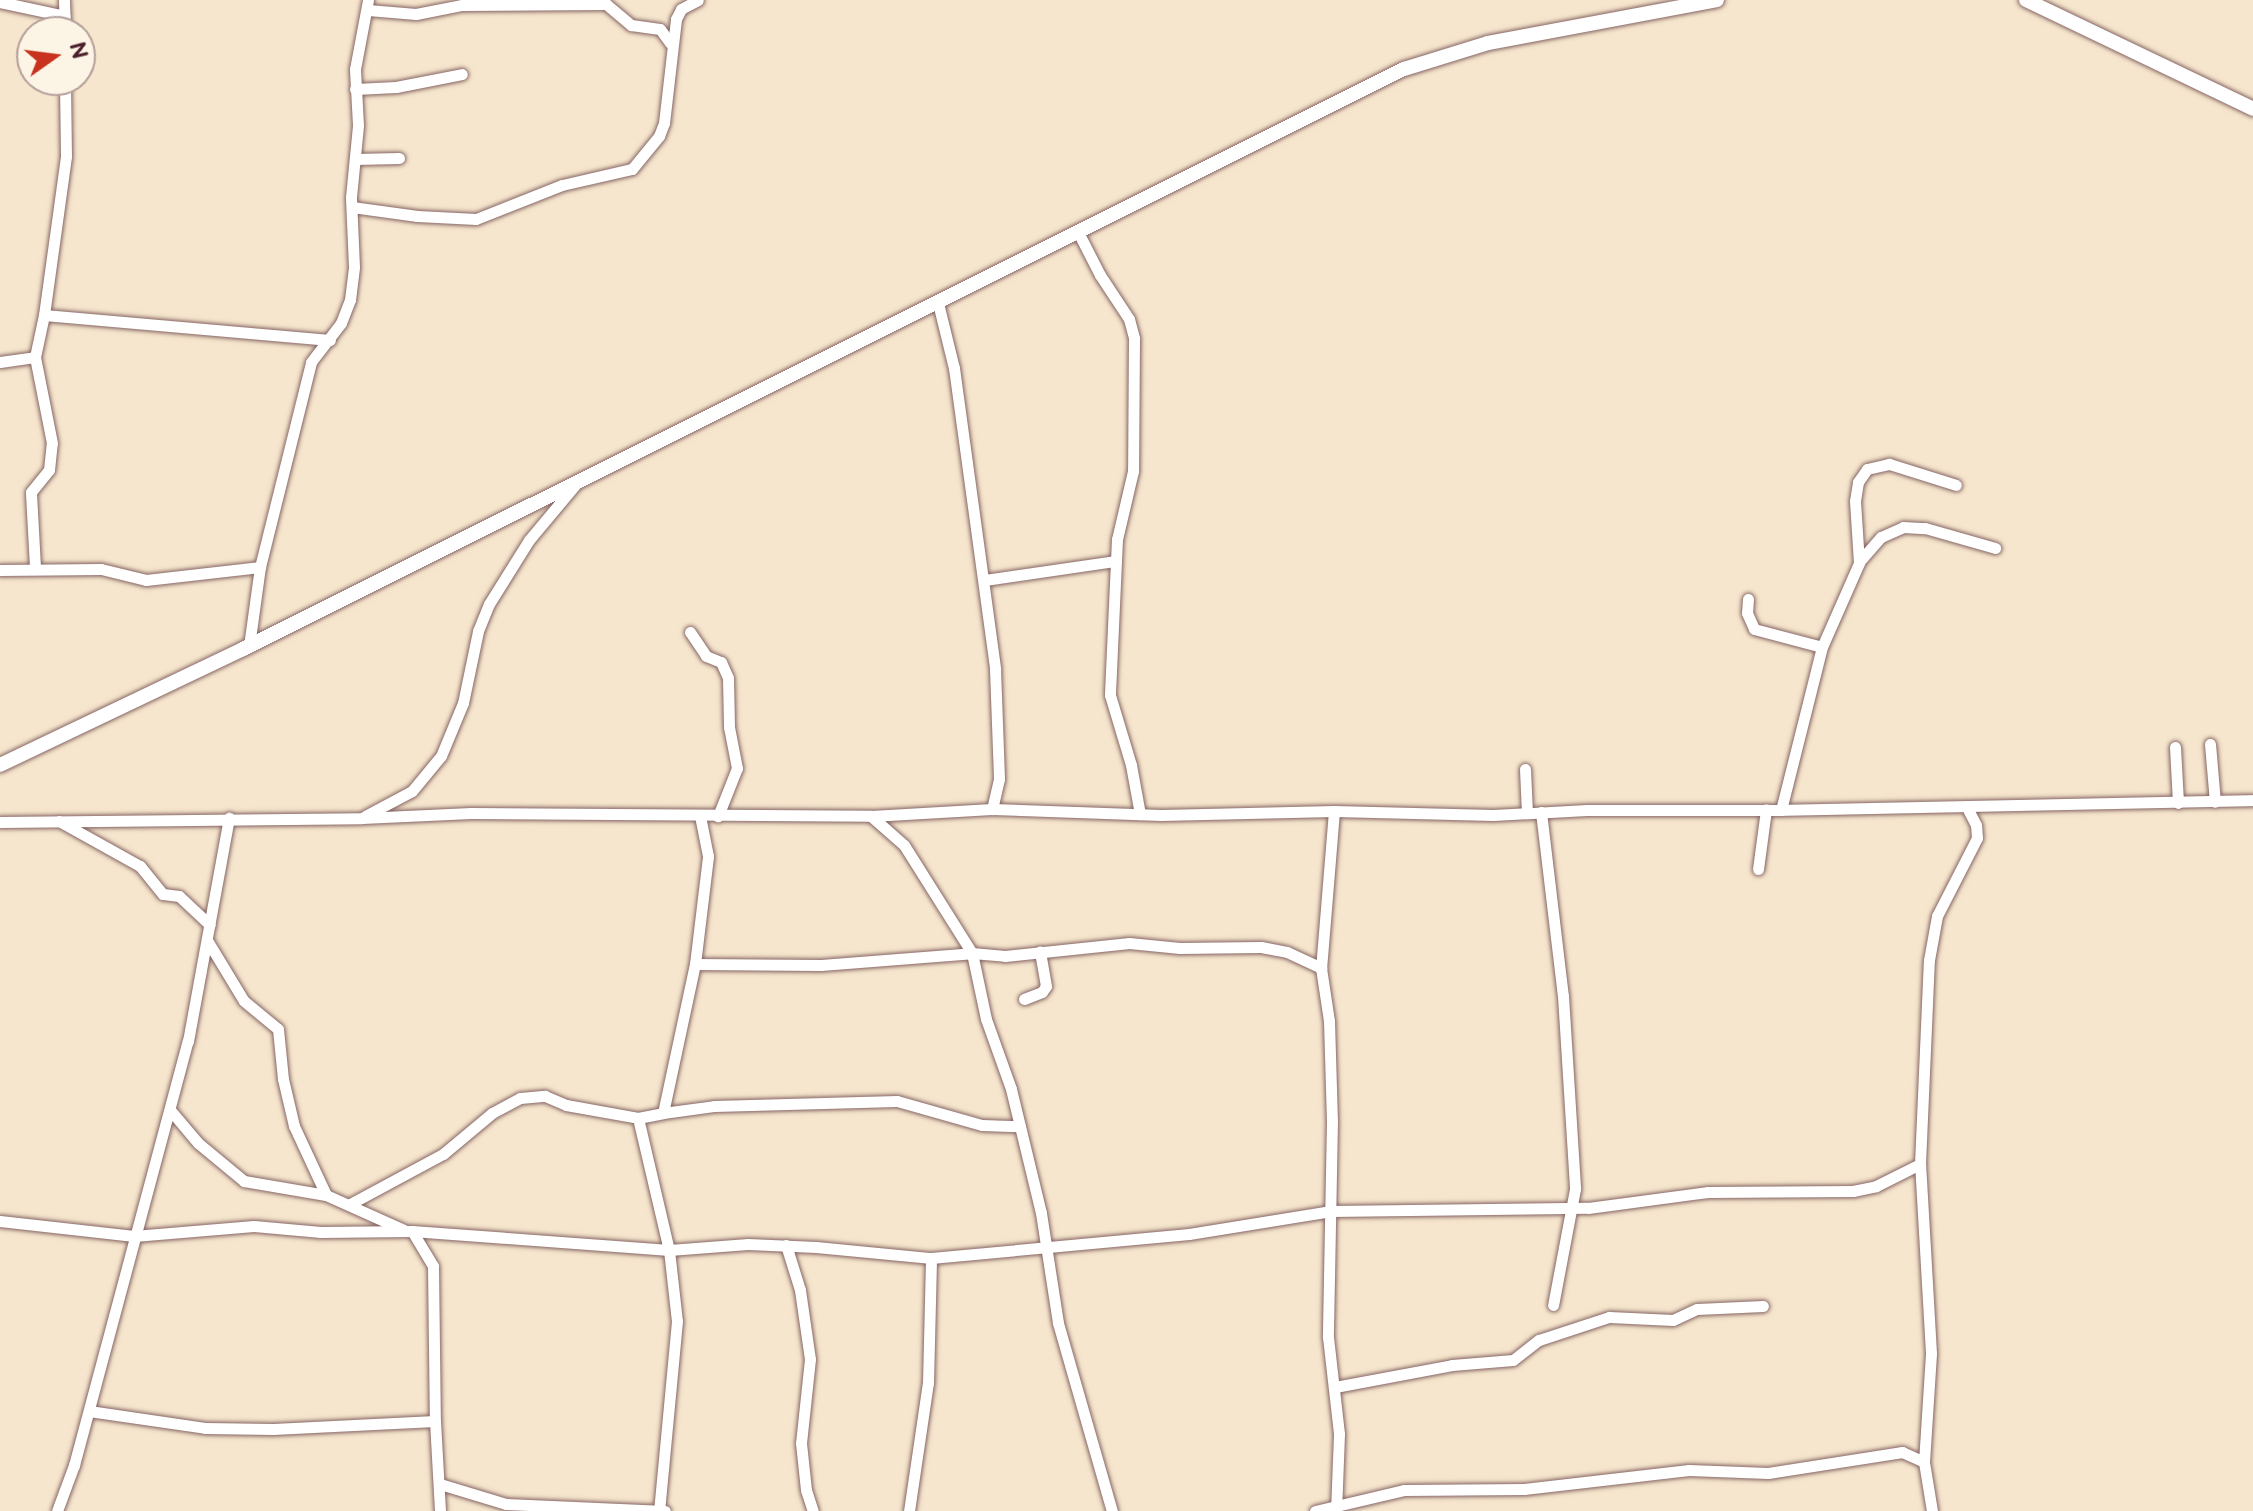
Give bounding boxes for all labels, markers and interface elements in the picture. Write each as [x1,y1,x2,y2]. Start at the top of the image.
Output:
north arrow [16,16,96,96]
text: N [63,39,93,62]

